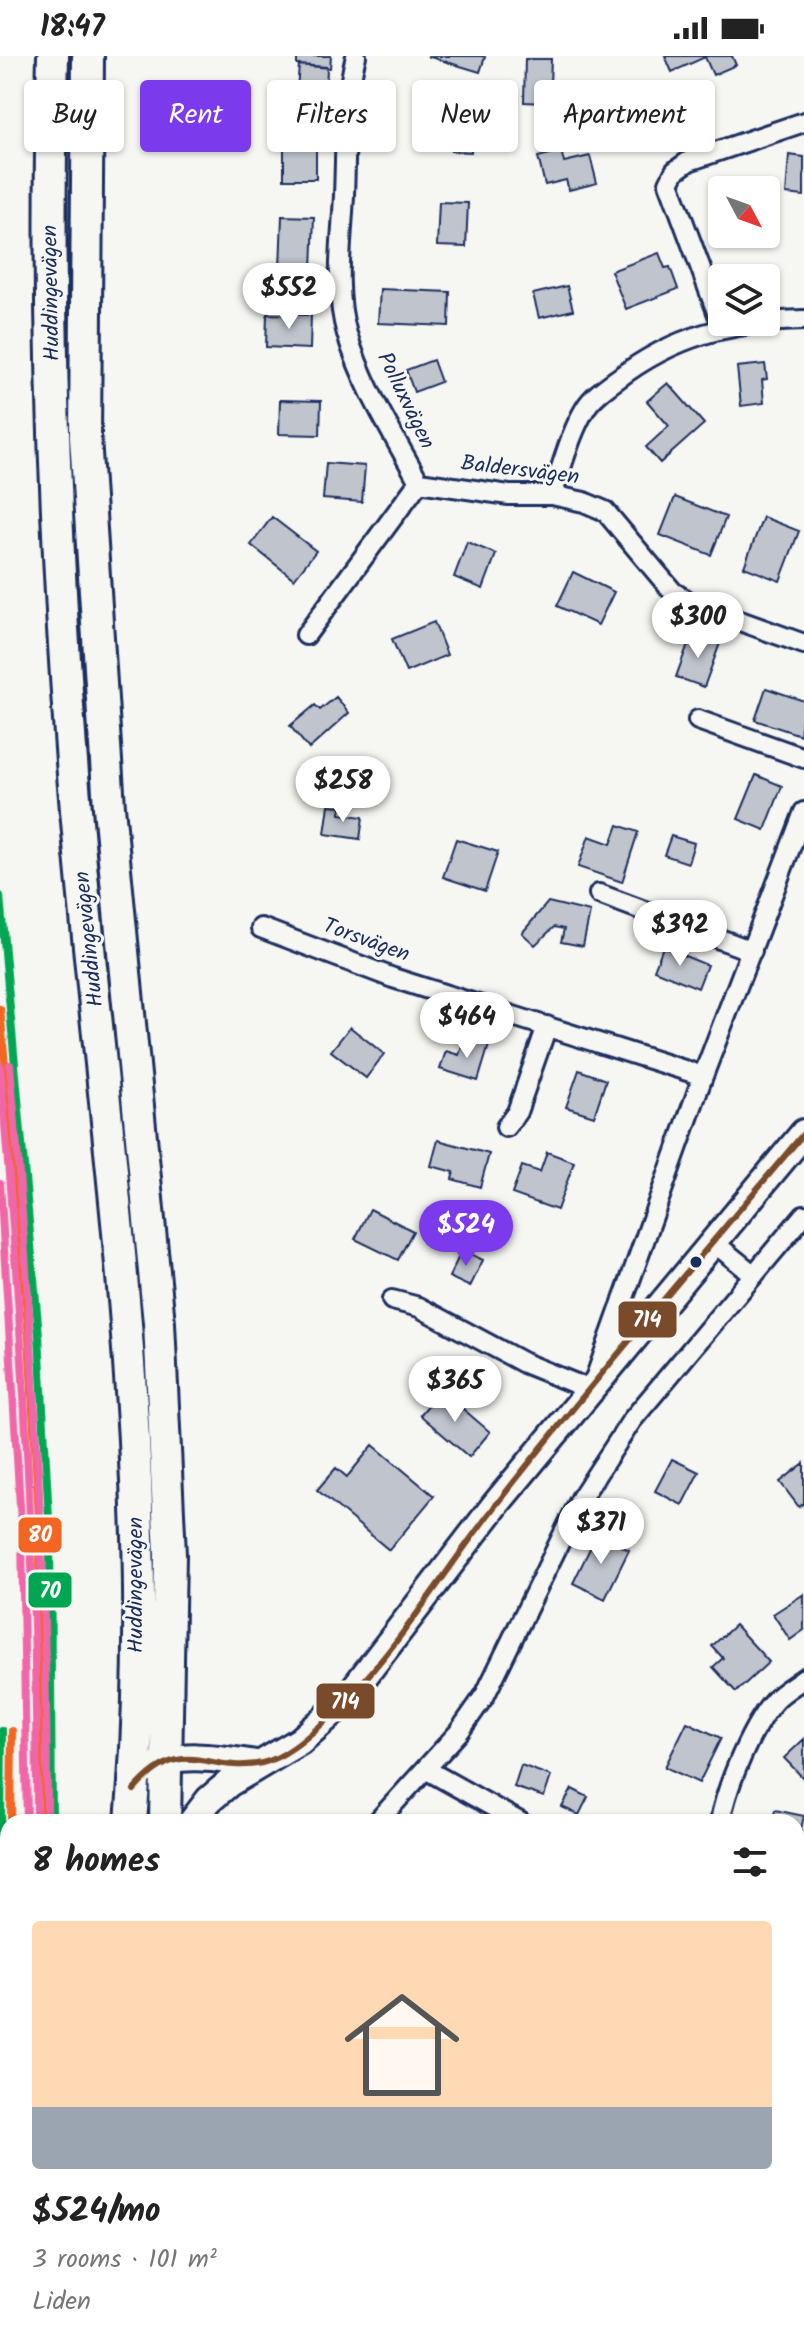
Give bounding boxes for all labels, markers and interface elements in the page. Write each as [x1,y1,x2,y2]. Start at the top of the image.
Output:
text: 18:47 [40,4,105,52]
chip: Buy [24,80,124,152]
chip: Rent [140,80,251,152]
chip: Filters [267,80,396,152]
chip: New [412,80,518,152]
chip: Apartment [534,80,715,152]
north arrow [708,176,780,248]
map controls [708,176,780,336]
street label: Huddingevägen [33,225,71,361]
pin: $552 [242,263,336,331]
button: layers [708,264,780,336]
text: $552 [261,268,317,310]
street label: Polluxvägen [366,346,444,456]
street label: Baldersvägen [459,446,581,496]
pin: $300 [651,592,745,660]
text: $300 [670,597,726,639]
pin: $258 [296,756,390,824]
text: $258 [313,761,373,803]
street label: Huddingevägen [65,869,115,1009]
pin: $392 [633,900,727,968]
text: $392 [651,905,709,947]
street label: Torsvägen [318,909,414,973]
pin: $464 [420,992,514,1060]
text: $464 [438,997,496,1039]
pin: $524 [419,1200,513,1268]
text: $524 [437,1205,495,1247]
unlabelled marker [688,1254,704,1270]
line badge: 714 [617,1300,678,1339]
text: 714 [632,1304,662,1339]
pin: $365 [408,1356,502,1424]
text: $365 [427,1361,483,1403]
pin: $371 [554,1498,648,1566]
text: $371 [576,1503,626,1545]
line badge: 80 [17,1516,63,1554]
street label: Huddingevägen [119,1517,154,1653]
text: 80 [28,1519,53,1554]
line badge: 70 [27,1571,73,1609]
text: 70 [39,1575,62,1610]
line badge: 714 [315,1682,376,1720]
text: 714 [330,1686,360,1721]
text: 8 homes [32,1835,160,1889]
icon: filters [728,1840,772,1884]
icon: home [330,1973,474,2117]
text: $524/mo [32,2185,161,2239]
text: 3 rooms · 101 m² [32,2239,217,2281]
text: Liden [32,2281,91,2323]

